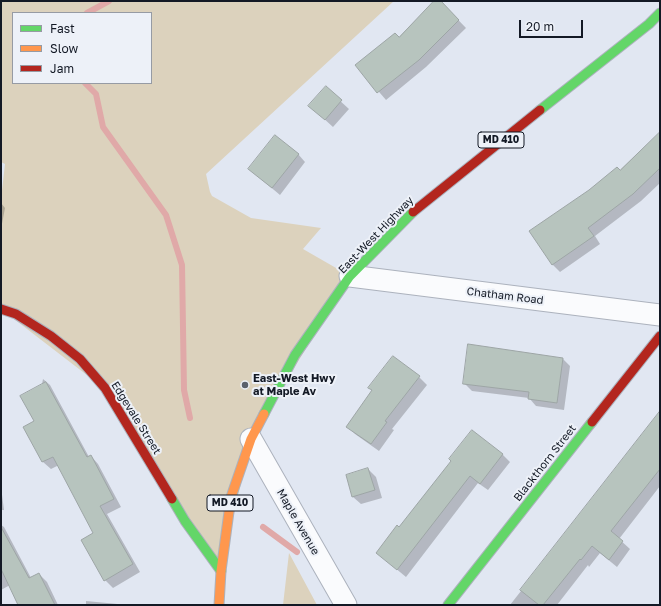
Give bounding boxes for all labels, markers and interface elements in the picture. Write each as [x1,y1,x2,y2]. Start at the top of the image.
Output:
legend [12,12,152,84]
scale bar [521,12,585,38]
text: 20 m [526,19,554,34]
text: Fast [50,21,75,36]
text: Slow [50,41,78,56]
text: Jam [50,61,74,76]
road number: MD 410 [478,132,524,148]
street label: East-West Highway [336,194,416,276]
street label: Chatham Road [466,285,544,307]
place label: East-West Hwy at Maple Av [253,372,335,398]
street label: Edgevale Street [108,379,164,457]
marker: East-West Hwy at Maple Av [240,380,250,390]
street label: Blackthorn Street [511,422,579,504]
street label: Maple Avenue [274,487,322,557]
road number: MD 410 [207,495,253,511]

